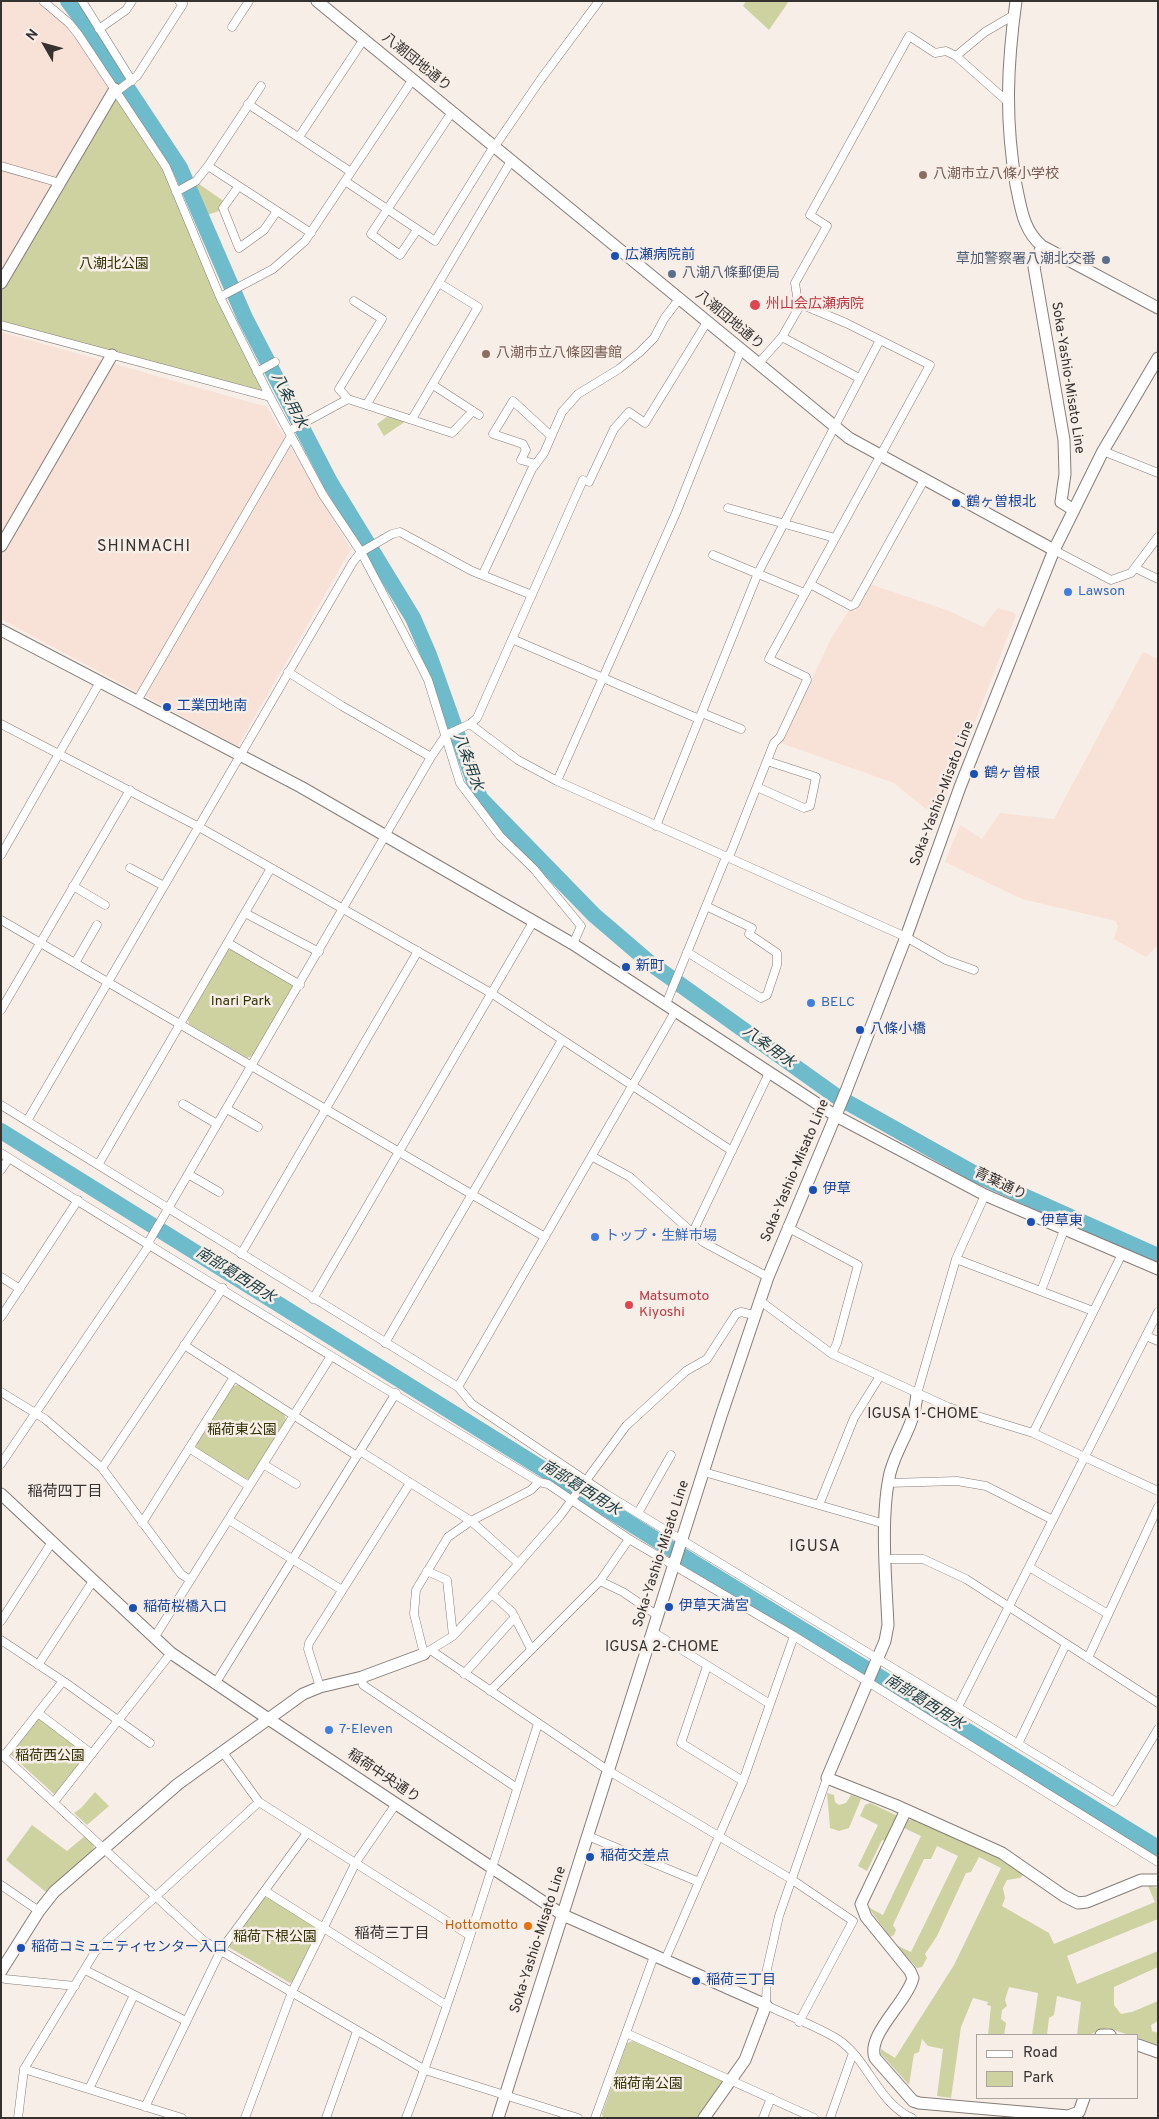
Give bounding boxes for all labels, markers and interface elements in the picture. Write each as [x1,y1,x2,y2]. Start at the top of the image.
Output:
north arrow [20,20,70,70]
text: N [23,26,43,45]
street label: 八潮団地通り [378,30,454,96]
place label: 八潮市立八條小学校 [933,167,1059,183]
marker: 八潮市立八條小学校 [917,169,929,181]
place label: 広瀬病院前 [625,248,695,264]
marker: 広瀬病院前 [609,250,621,262]
place label: 草加警察署八潮北交番 [956,252,1096,268]
marker: 草加警察署八潮北交番 [1100,254,1112,266]
park label: 八潮北公園 [79,257,149,273]
place label: 八潮八條郵便局 [682,266,780,282]
marker: 八潮八條郵便局 [666,268,678,280]
street label: 八潮団地通り [691,288,767,354]
place label: 州山会広瀬病院 [766,297,864,313]
marker: 州山会広瀬病院 [748,298,762,312]
street label: Soka-Yashio-Misato Line [1047,301,1087,455]
place label: 八潮市立八條図書館 [496,346,622,362]
marker: 八潮市立八條図書館 [480,348,492,360]
water label: 八条用水 [266,370,310,432]
place label: 鶴ヶ曽根北 [966,495,1036,511]
marker: 鶴ヶ曽根北 [950,497,962,509]
district label: SHINMACHI [96,538,192,558]
place label: Lawson [1078,584,1125,600]
marker: Lawson [1062,586,1074,598]
place label: 工業団地南 [177,699,247,715]
marker: 工業団地南 [161,701,173,713]
street label: Soka-Yashio-Misato Line [908,719,978,869]
water label: 八条用水 [448,731,486,793]
place label: 鶴ヶ曽根 [984,766,1040,782]
marker: 鶴ヶ曽根 [968,768,980,780]
place label: 新町 [636,959,664,975]
marker: 新町 [620,961,632,973]
park label: Inari Park [211,994,271,1010]
place label: BELC [821,995,855,1011]
marker: BELC [805,997,817,1009]
place label: 八條小橋 [870,1022,926,1038]
water label: 八条用水 [738,1023,798,1073]
marker: 八條小橋 [854,1024,866,1036]
street label: Soka-Yashio-Misato Line [758,1097,834,1245]
street label: 青葉通り [971,1165,1029,1205]
place label: 伊草 [823,1182,851,1198]
marker: 伊草 [807,1184,819,1196]
place label: 伊草東 [1041,1214,1083,1230]
marker: 伊草東 [1025,1216,1037,1228]
place label: トップ・生鮮市場 [605,1229,717,1245]
marker: トップ・生鮮市場 [589,1231,601,1243]
water label: 南部葛西用水 [192,1245,278,1307]
place label: Matsumoto Kiyoshi [639,1289,709,1321]
marker: Matsumoto Kiyoshi [623,1299,635,1311]
district label: IGUSA 1-CHOME [859,1406,987,1424]
park label: 稲荷東公園 [207,1423,277,1439]
water label: 南部葛西用水 [537,1458,623,1520]
street label: Soka-Yashio-Misato Line [630,1478,694,1630]
district label: 稲荷四丁目 [28,1484,102,1502]
district label: IGUSA [789,1538,841,1558]
place label: 伊草天満宮 [679,1599,749,1615]
place label: 稲荷桜橋入口 [143,1600,227,1616]
marker: 伊草天満宮 [663,1601,675,1613]
marker: 稲荷桜橋入口 [127,1602,139,1614]
district label: IGUSA 2-CHOME [597,1639,727,1657]
water label: 南部葛西用水 [881,1672,967,1734]
place label: 7-Eleven [339,1722,393,1738]
marker: 7-Eleven [323,1724,335,1736]
street label: 稲荷中央通り [343,1747,423,1807]
park label: 稲荷西公園 [15,1749,85,1765]
place label: 稲荷交差点 [600,1849,670,1865]
marker: 稲荷交差点 [584,1851,596,1863]
street label: Soka-Yashio-Misato Line [507,1864,571,2016]
place label: Hottomotto [445,1918,518,1934]
marker: Hottomotto [522,1920,534,1932]
district label: 稲荷三丁目 [355,1926,429,1944]
park label: 稲荷下根公園 [233,1930,317,1946]
place label: 稲荷コミュニティセンター入口 [31,1940,227,1956]
marker: 稲荷コミュニティセンター入口 [15,1942,27,1954]
place label: 稲荷三丁目 [706,1973,776,1989]
marker: 稲荷三丁目 [690,1975,702,1987]
legend [976,2034,1139,2099]
text: Road [1023,2044,1058,2063]
text: Park [1023,2069,1054,2088]
park label: 稲荷南公園 [613,2077,683,2093]

